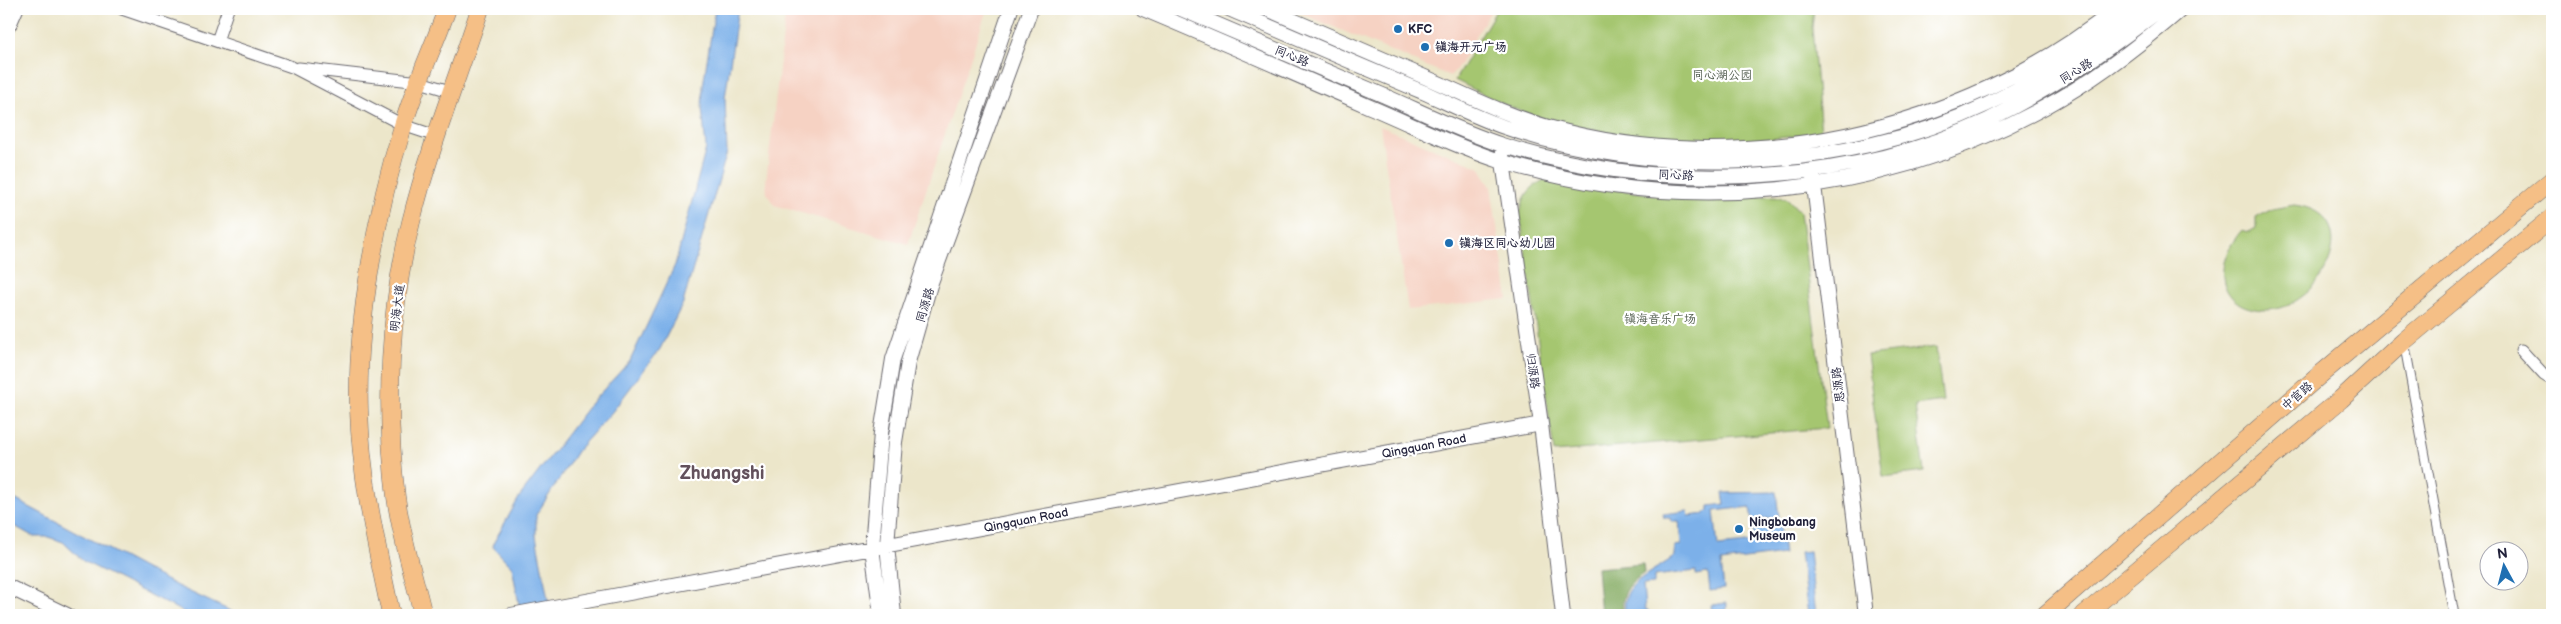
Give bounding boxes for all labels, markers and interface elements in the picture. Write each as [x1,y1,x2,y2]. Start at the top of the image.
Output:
place label: KFC [1408,22,1432,37]
marker: KFC [1392,23,1404,35]
place label: 镇海开元广场 [1435,40,1507,55]
marker: 镇海开元广场 [1419,41,1431,53]
street label: 同心路 [1272,43,1311,70]
street label: 同心路 [2057,56,2096,87]
park label: 同心湖公园 [1692,68,1752,83]
street label: 同心路 [1658,167,1694,184]
place label: 镇海区同心幼儿园 [1459,236,1555,251]
marker: 镇海区同心幼儿园 [1443,237,1455,249]
street label: 明海大道 [387,283,408,333]
street label: 同源路 [913,286,938,325]
park label: 镇海音乐广场 [1624,312,1696,327]
street label: 归源路 [1523,352,1542,390]
street label: 思源路 [1829,366,1848,404]
street label: 中官路 [2279,379,2316,414]
street label: Qingquan Road [1381,431,1468,462]
district label: Zhuangshi [680,463,764,484]
street label: Qingquan Road [983,505,1070,536]
place label: Ningbobang Museum [1749,515,1816,544]
marker: Ningbobang Museum [1733,523,1745,535]
north arrow [2478,542,2528,592]
text: N [2496,545,2509,563]

